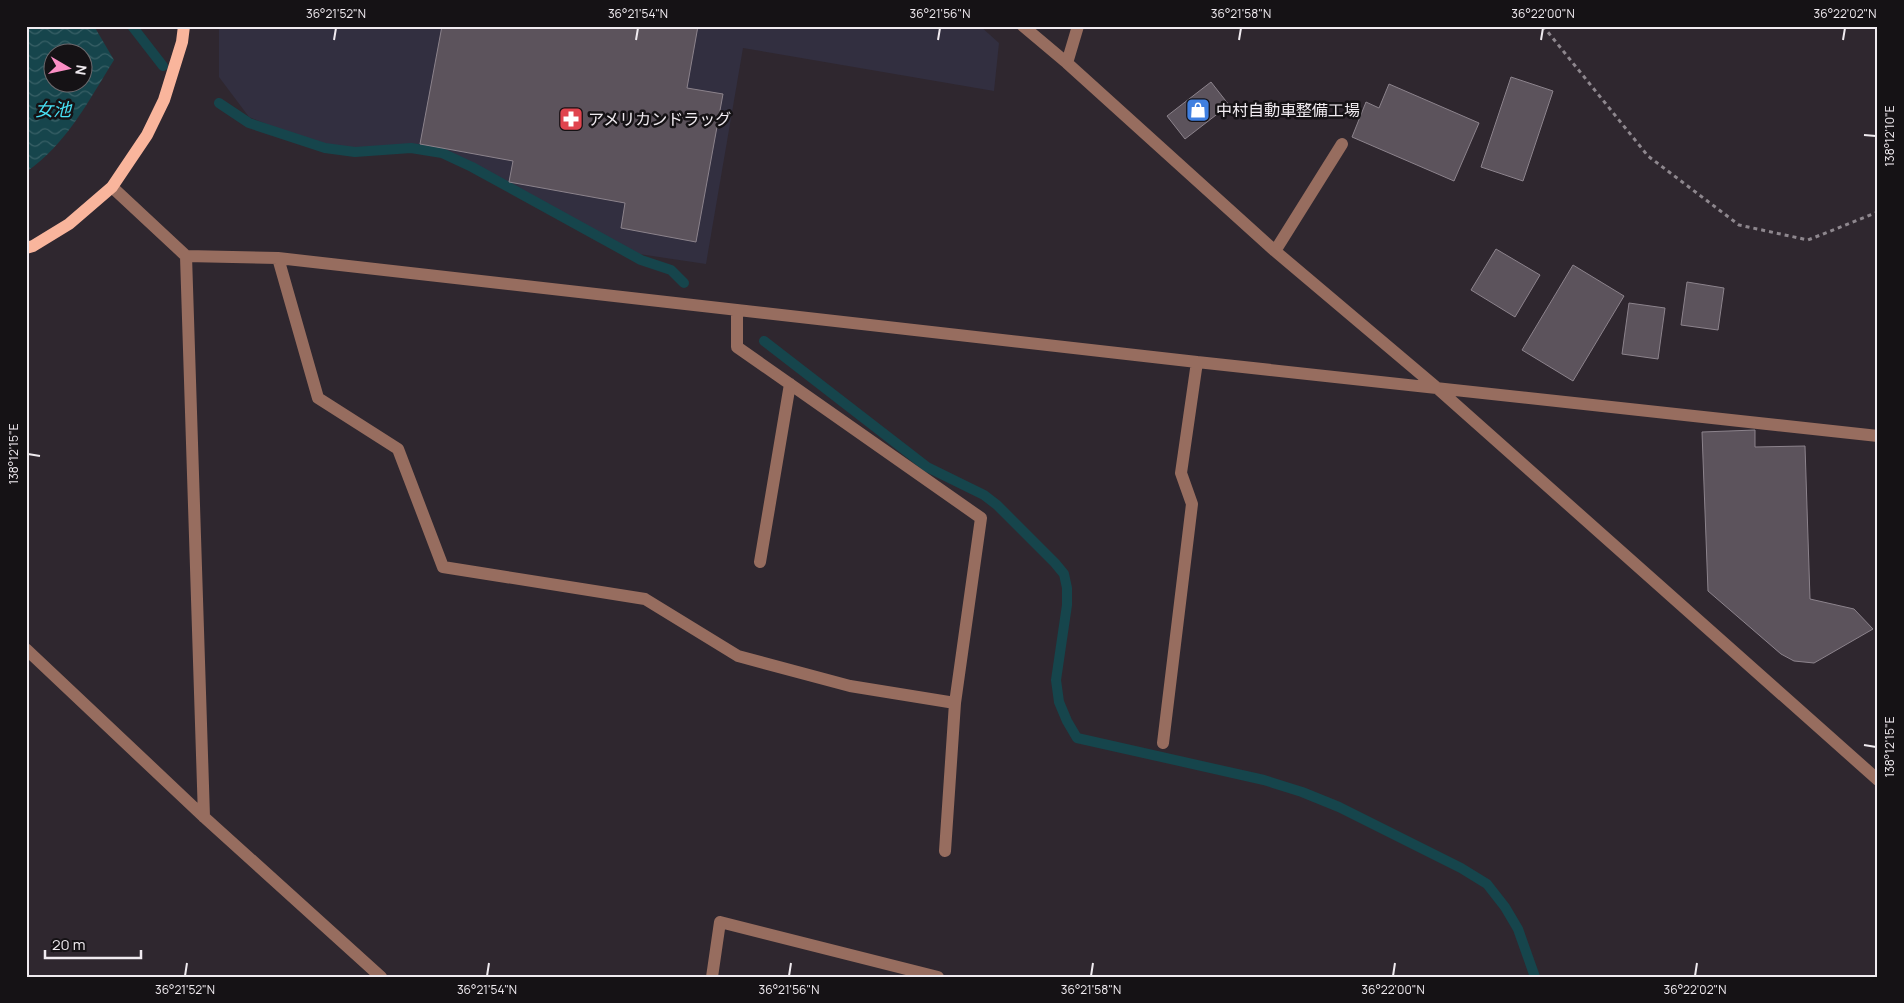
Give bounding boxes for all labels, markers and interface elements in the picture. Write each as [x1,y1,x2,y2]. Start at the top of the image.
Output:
text: 36°21'52"N [306,5,366,22]
text: 36°21'54"N [608,5,668,22]
text: 36°21'56"N [910,5,970,22]
text: 36°21'58"N [1211,5,1271,22]
text: 36°22'00"N [1511,5,1575,22]
text: 36°22'02"N [1814,5,1876,22]
north arrow [42,42,92,92]
text: N [71,64,92,77]
water label: 女池 [35,97,73,121]
shop icon: 中村自動車整備工場 [1185,97,1211,123]
place label: 中村自動車整備工場 [1216,99,1360,121]
text: 138°12'10"E [1881,105,1898,167]
pharmacy icon: アメリカンドラッグ [558,106,584,132]
place label: アメリカンドラッグ [588,108,731,130]
text: 138°12'15"E [5,423,22,484]
text: 138°12'15"E [1881,716,1898,777]
scale bar [45,928,141,960]
text: 20 m [52,934,85,955]
text: 36°21'52"N [155,981,215,998]
text: 36°21'54"N [457,981,517,998]
text: 36°21'56"N [759,981,819,998]
text: 36°21'58"N [1061,981,1121,998]
text: 36°22'00"N [1361,981,1425,998]
text: 36°22'02"N [1664,981,1726,998]

